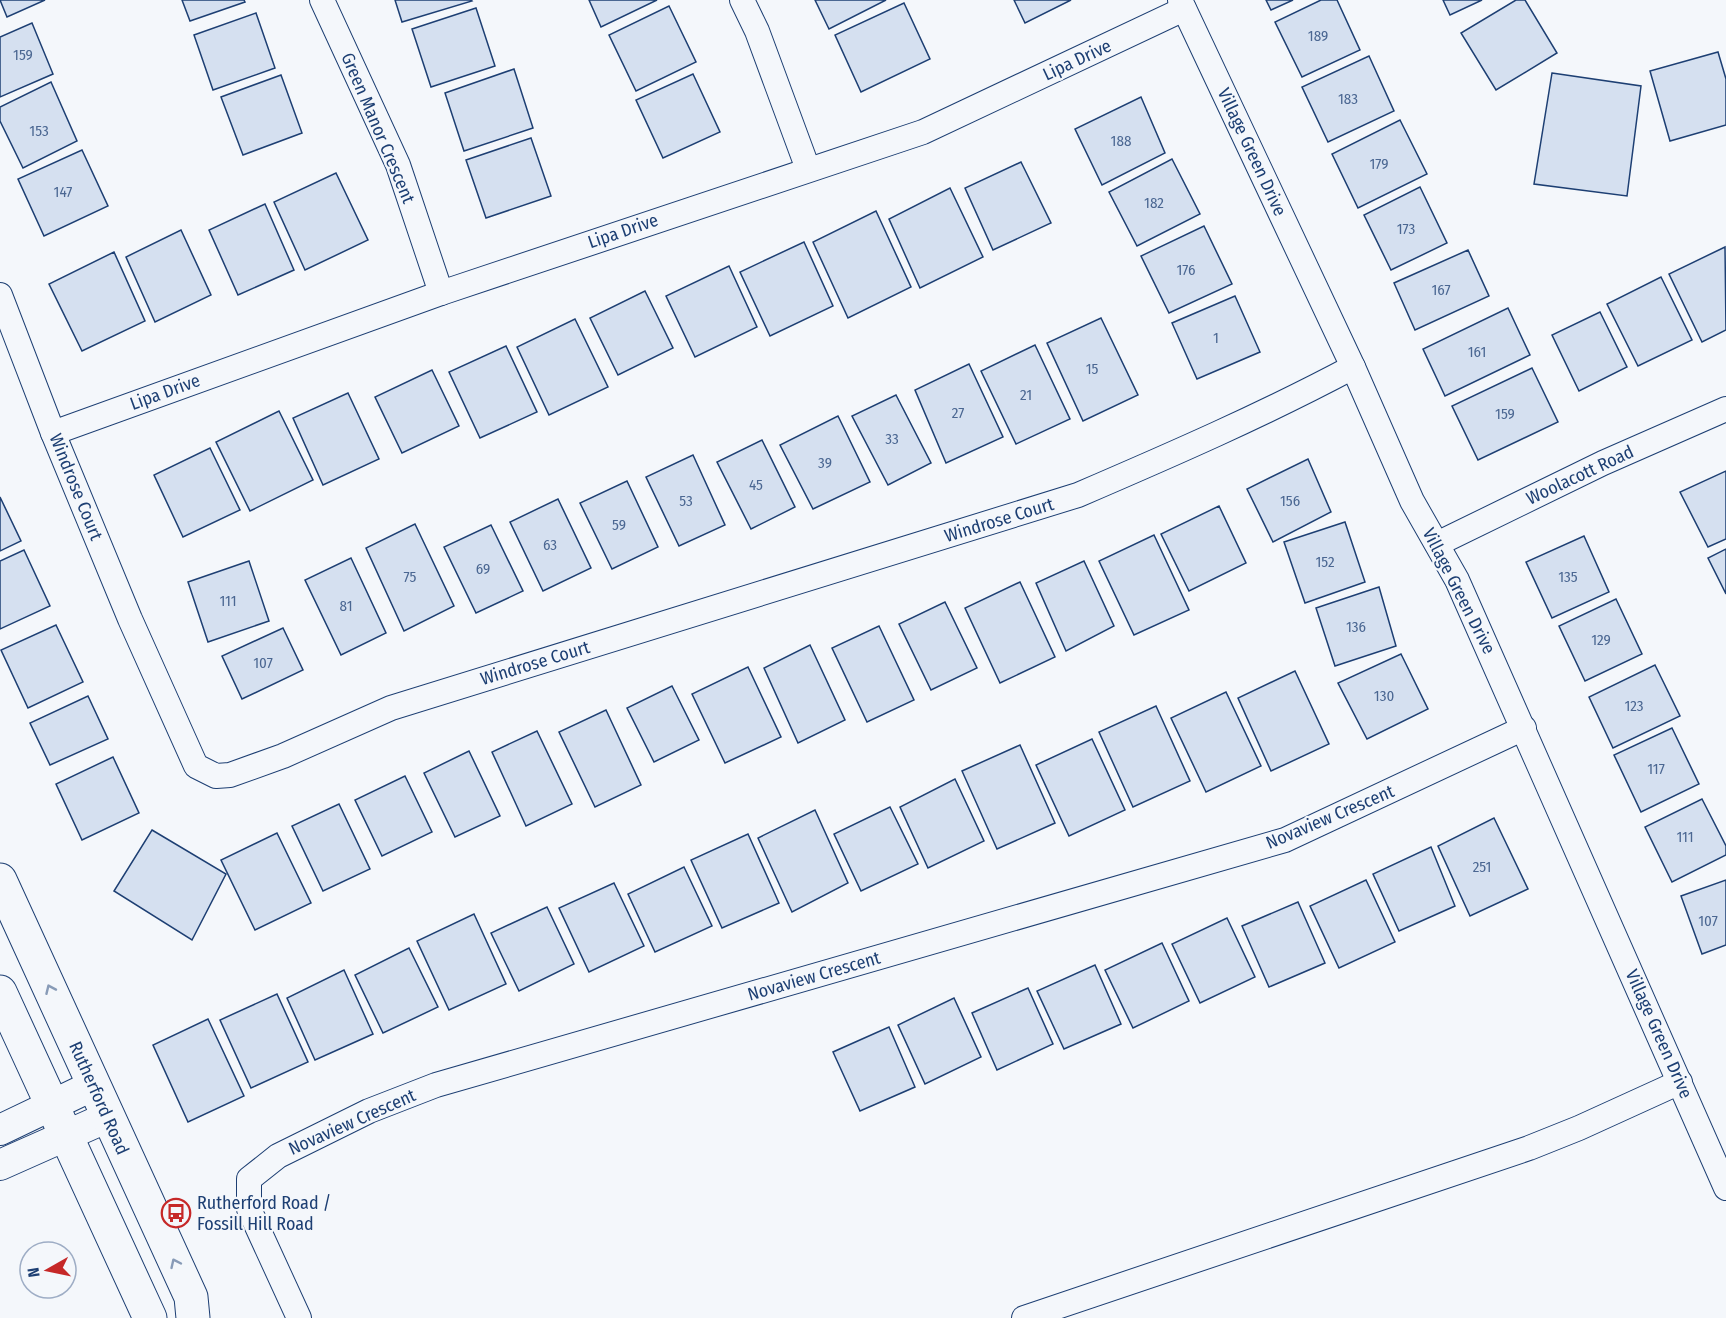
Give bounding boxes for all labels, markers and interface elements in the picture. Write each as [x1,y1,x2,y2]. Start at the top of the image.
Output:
house number: 189 [1308,27,1328,45]
street label: Lipa Drive [1039,35,1115,85]
house number: 159 [13,46,33,64]
street label: Green Manor Crescent [336,49,420,207]
street label: Village Green Drive [1213,84,1291,220]
house number: 183 [1338,90,1358,108]
house number: 153 [29,122,49,140]
house number: 188 [1111,132,1131,150]
house number: 179 [1370,155,1389,173]
house number: 147 [54,183,72,201]
house number: 182 [1144,194,1164,212]
street label: Lipa Drive [585,209,661,253]
house number: 173 [1397,220,1416,238]
house number: 176 [1176,261,1196,279]
house number: 167 [1431,281,1451,299]
house number: 1 [1213,329,1219,347]
house number: 161 [1468,343,1486,361]
house number: 15 [1086,360,1098,378]
street label: Lipa Drive [127,369,203,415]
house number: 21 [1020,386,1032,404]
house number: 27 [952,404,964,422]
house number: 159 [1495,405,1515,423]
street label: Windrose Court [45,430,107,544]
house number: 33 [885,430,899,448]
street label: Woolacott Road [1523,441,1637,509]
house number: 39 [818,454,832,472]
house number: 45 [749,476,763,494]
house number: 53 [679,492,693,510]
house number: 156 [1280,492,1300,510]
street label: Windrose Court [942,493,1056,547]
house number: 59 [612,516,626,534]
street label: Village Green Drive [1418,524,1500,658]
house number: 63 [543,536,557,554]
house number: 152 [1315,553,1335,571]
house number: 69 [476,560,490,578]
house number: 75 [404,568,416,586]
house number: 135 [1558,568,1578,586]
house number: 111 [219,592,237,610]
house number: 81 [340,597,352,615]
house number: 136 [1346,618,1366,636]
house number: 129 [1591,631,1611,649]
street label: Windrose Court [478,636,592,690]
house number: 107 [253,654,273,672]
house number: 130 [1374,687,1394,705]
house number: 123 [1624,697,1644,715]
house number: 117 [1647,760,1665,778]
street label: Novaview Crescent [1263,780,1397,854]
house number: 111 [1676,828,1694,846]
house number: 251 [1473,858,1491,876]
house number: 107 [1698,912,1718,930]
street label: Novaview Crescent [745,947,883,1005]
street label: Village Green Drive [1621,966,1697,1102]
one-way arrow [45,984,57,995]
street label: Rutherford Road [64,1038,134,1158]
street label: Novaview Crescent [285,1084,419,1160]
place label: Rutherford Road / Fossill Hill Road [197,1192,331,1235]
bus stop icon: Rutherford Road / Fossill Hill Road [160,1197,192,1229]
north arrow [18,1240,78,1300]
one-way arrow [170,1259,182,1270]
text: N [24,1266,44,1278]

